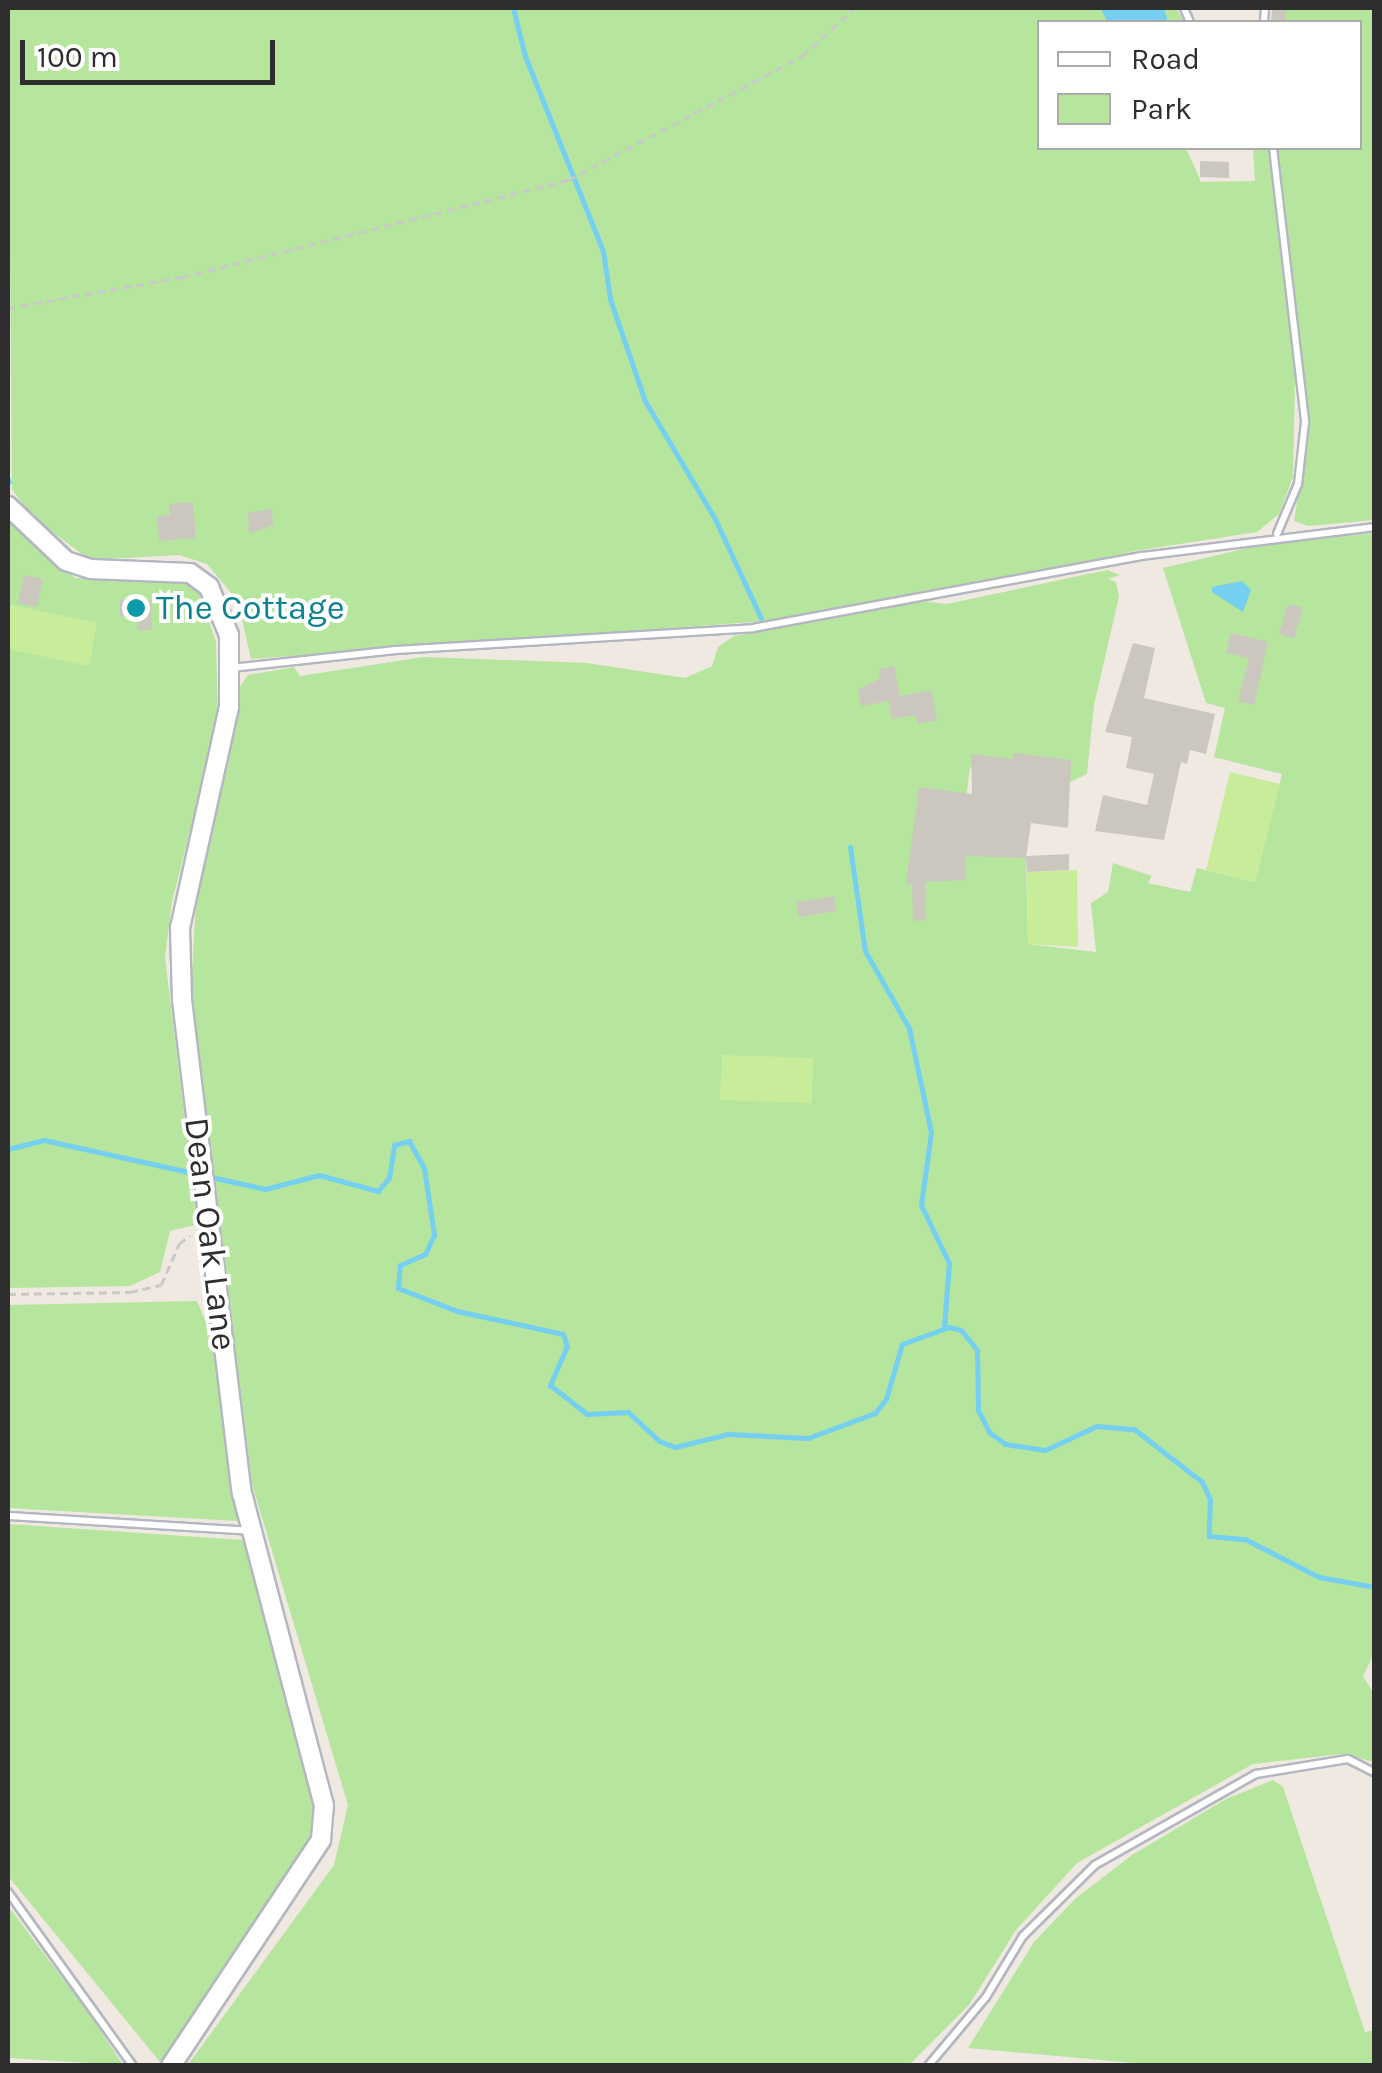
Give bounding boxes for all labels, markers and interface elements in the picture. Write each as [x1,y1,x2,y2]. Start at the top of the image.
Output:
scale bar [25,20,280,82]
legend [1037,20,1362,150]
text: 100 m [37,39,118,75]
text: Road [1131,41,1200,77]
text: Park [1131,91,1192,127]
place label: The Cottage [156,587,345,629]
marker: The Cottage [125,597,147,619]
street label: Dean Oak Lane [175,1115,245,1353]

